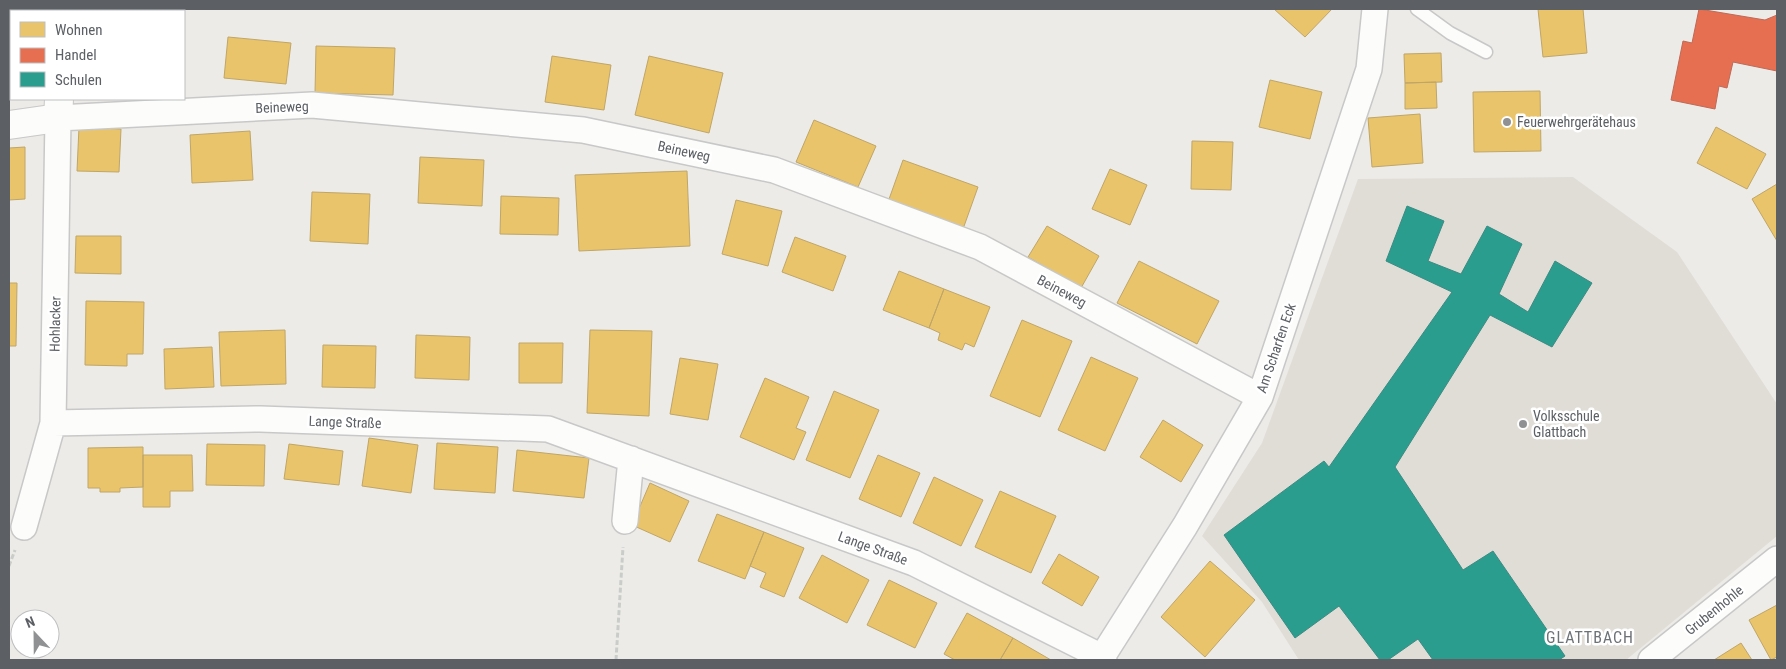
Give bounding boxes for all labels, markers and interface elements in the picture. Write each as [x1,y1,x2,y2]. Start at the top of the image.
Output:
legend [10,10,185,100]
text: Wohnen [55,21,103,39]
text: Handel [55,46,97,64]
text: Schulen [55,71,102,89]
street label: Beineweg [255,98,309,116]
place label: Feuerwehrgerätehaus [1517,114,1636,130]
marker: Feuerwehrgerätehaus [1501,116,1513,128]
street label: Beineweg [656,138,712,164]
street label: Beineweg [1035,271,1089,311]
street label: Hohlacker [47,296,63,352]
street label: Am Scharfen Eck [1253,300,1299,395]
place label: Volksschule Glattbach [1533,408,1600,440]
street label: Lange Straße [308,413,382,431]
marker: Volksschule Glattbach [1517,418,1529,430]
street label: Lange Straße [836,528,910,568]
street label: Grubenhohle [1682,582,1747,638]
north arrow [10,609,60,659]
text: N [23,613,37,631]
district label: GLATTBACH [1546,628,1634,647]

